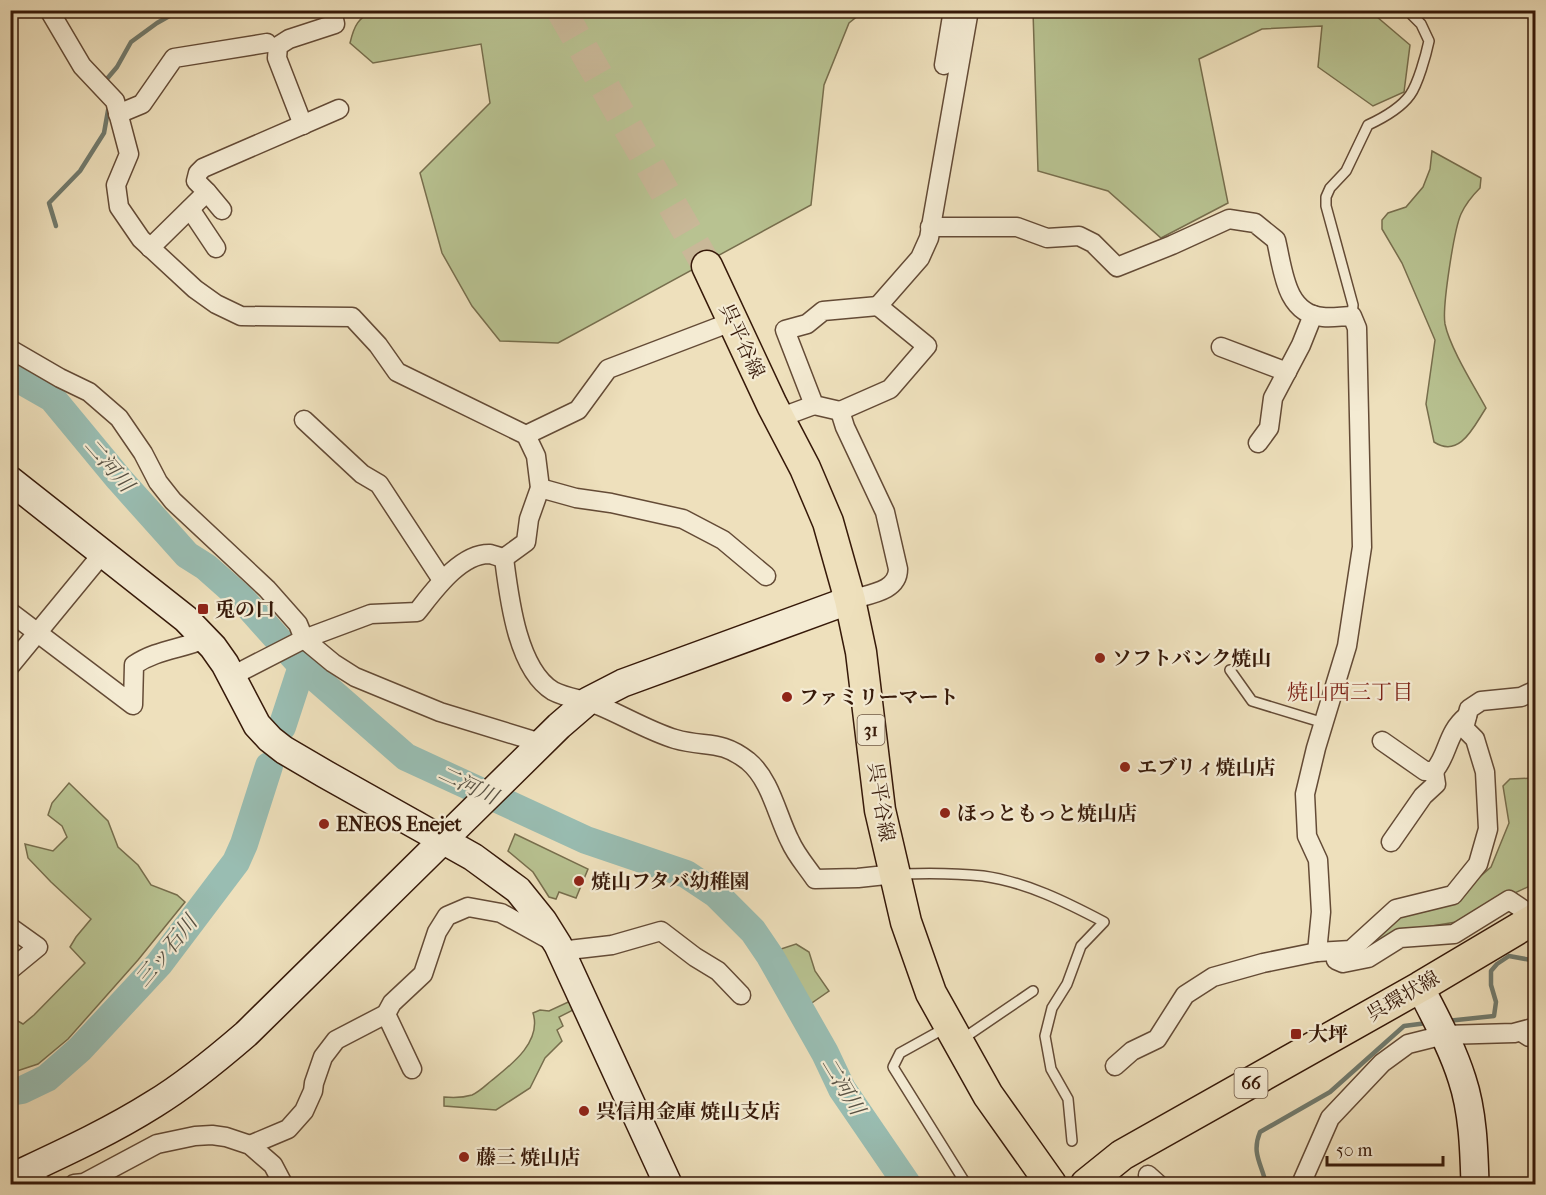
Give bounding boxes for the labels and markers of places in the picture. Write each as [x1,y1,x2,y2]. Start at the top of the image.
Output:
place label: 兎の口 [215,598,275,621]
marker: 兎の口 [196,602,210,616]
place label: ソフトバンク焼山 [1112,647,1271,670]
marker: ソフトバンク焼山 [1093,651,1107,665]
place label: ファミリーマート [799,686,959,709]
marker: ファミリーマート [780,690,794,704]
place label: エブリィ焼山店 [1137,756,1275,779]
marker: エブリィ焼山店 [1118,760,1132,774]
place label: ほっともっと焼山店 [957,802,1137,825]
marker: ほっともっと焼山店 [938,806,952,820]
place label: ENEOS Enejet [336,813,463,836]
marker: ENEOS Enejet [317,817,331,831]
place label: 焼山フタバ幼稚園 [591,870,749,893]
marker: 焼山フタバ幼稚園 [572,874,586,888]
place label: 大坪 [1308,1023,1348,1046]
marker: 大坪 [1289,1027,1303,1041]
place label: 呉信用金庫 焼山支店 [596,1100,780,1123]
marker: 呉信用金庫 焼山支店 [577,1104,591,1118]
place label: 藤三 焼山店 [476,1146,580,1169]
marker: 藤三 焼山店 [457,1150,471,1164]

